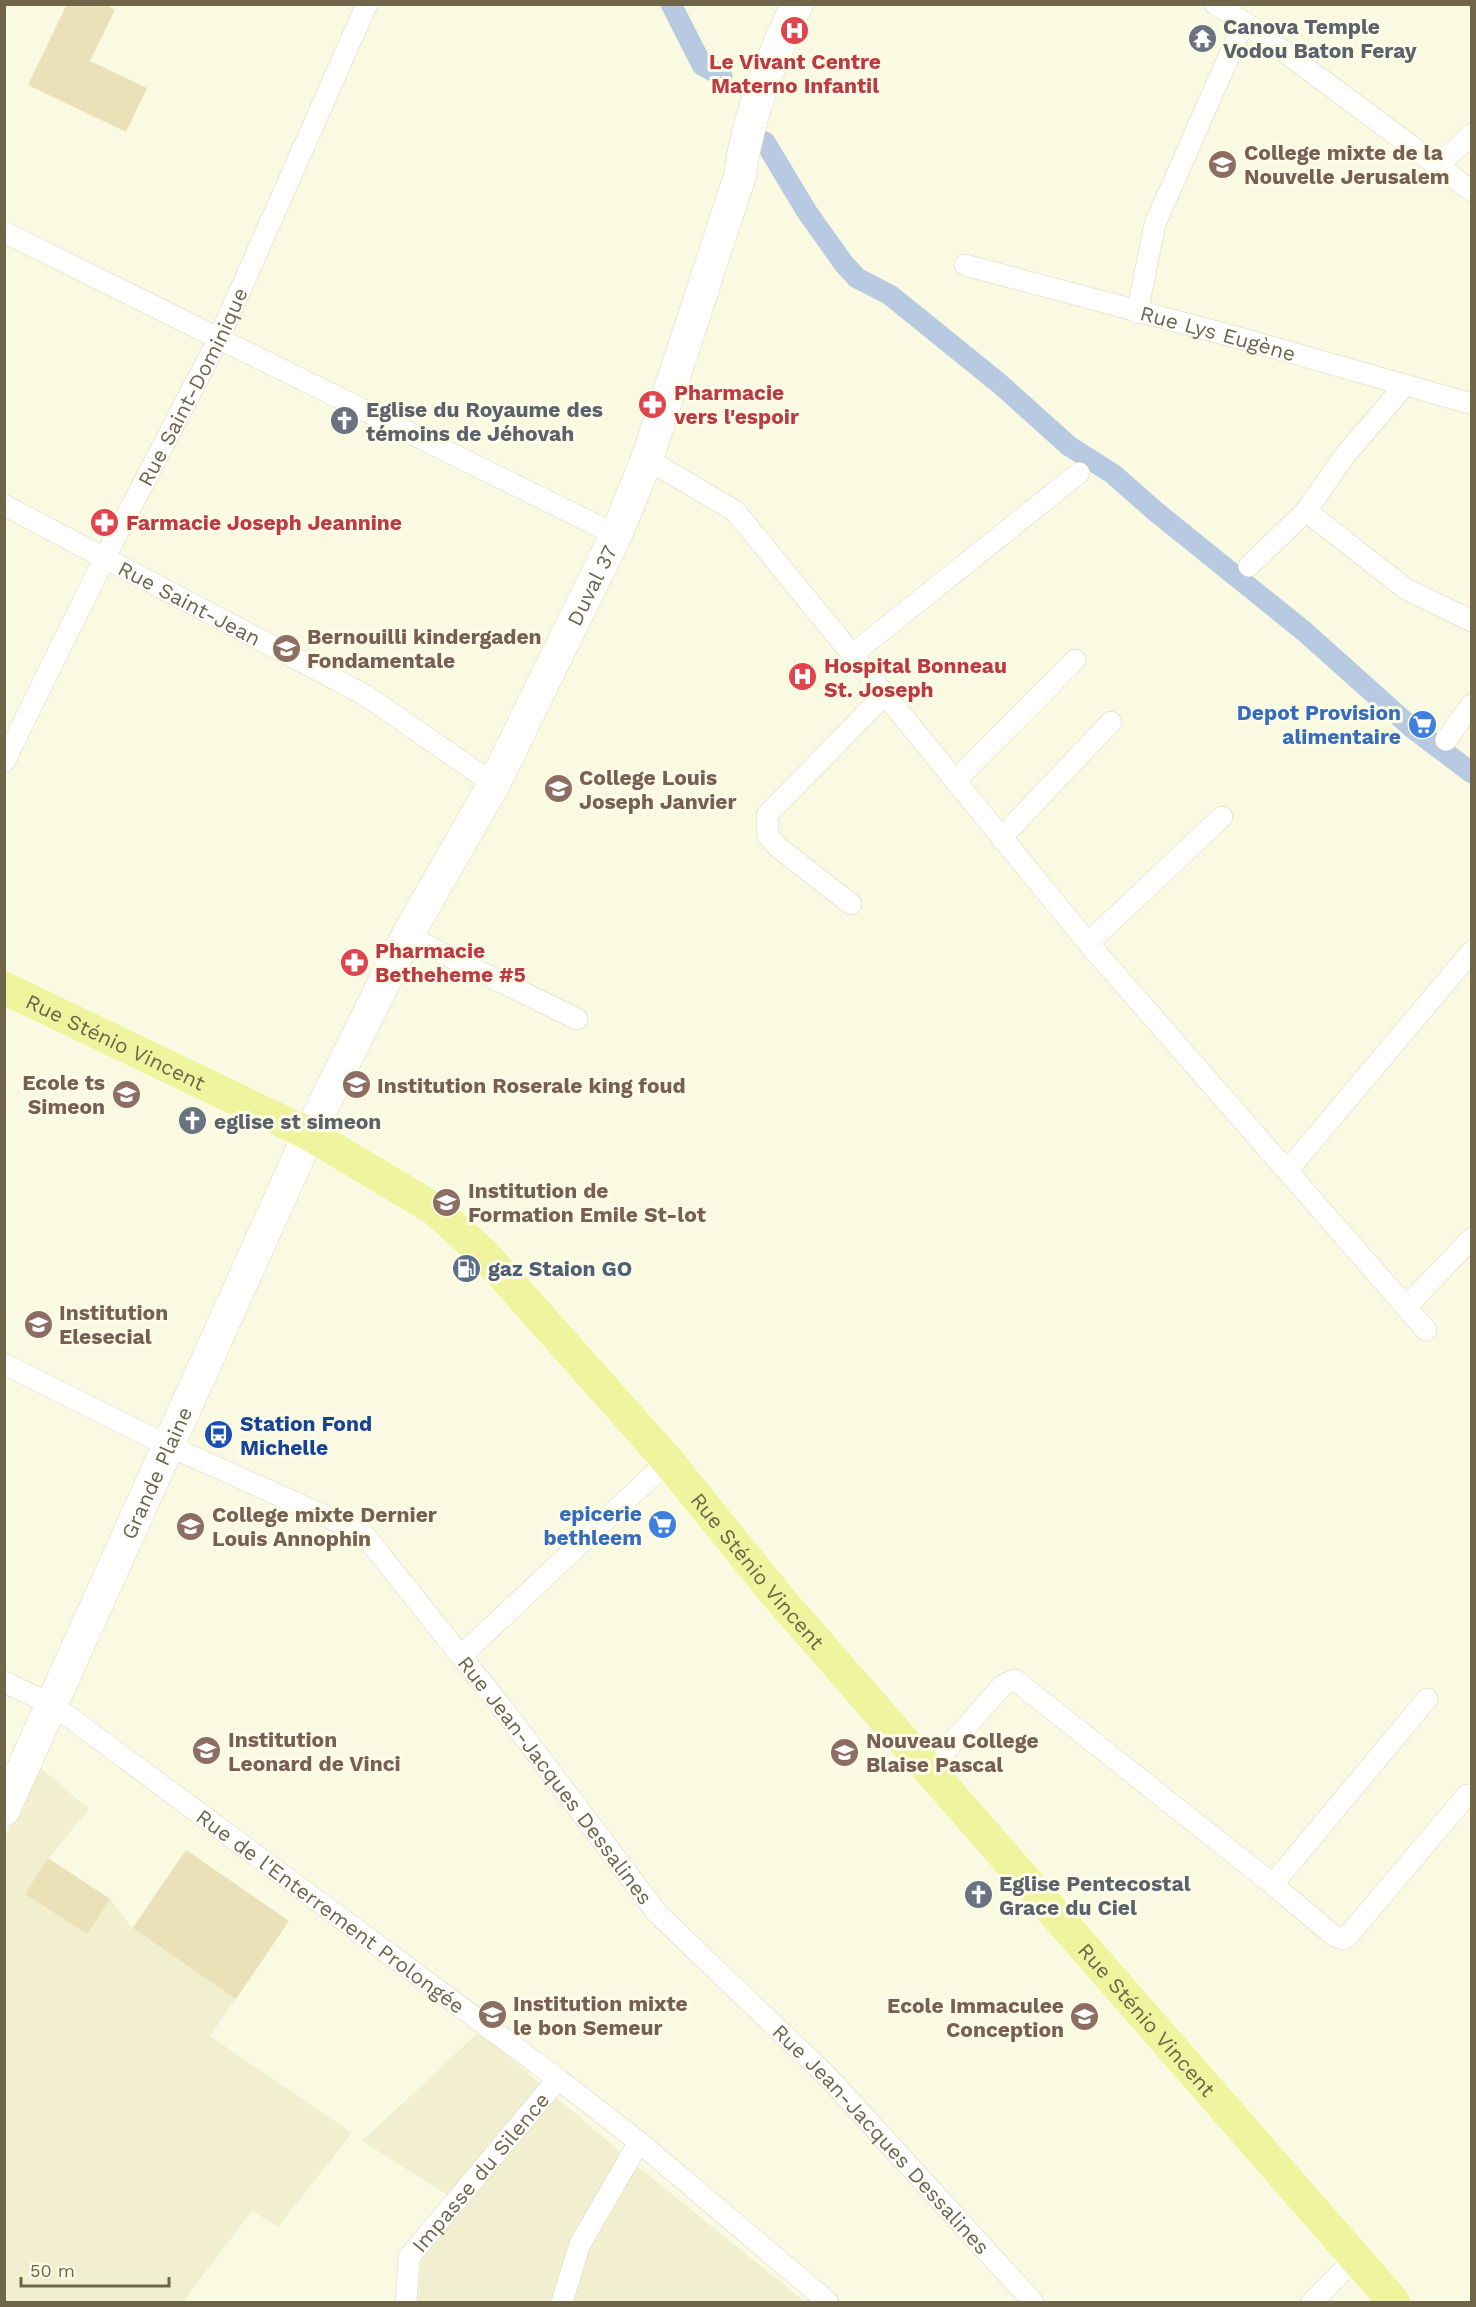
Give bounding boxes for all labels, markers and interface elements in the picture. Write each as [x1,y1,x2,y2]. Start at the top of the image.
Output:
hospital icon: Le Vivant Centre Materno Infantil [779,14,811,46]
place label: Canova Temple Vodou Baton Feray [1223,14,1417,63]
temple icon: Canova Temple Vodou Baton Feray [1186,22,1218,54]
place label: Le Vivant Centre Materno Infantil [709,49,881,98]
place label: College mixte de la Nouvelle Jerusalem [1244,140,1450,189]
school or university icon: College mixte de la Nouvelle Jerusalem [1207,148,1239,180]
street label: Rue Saint-Dominique [132,283,252,490]
street label: Rue Lys Eugène [1138,300,1299,366]
place label: Pharmacie vers l'espoir [673,380,799,429]
pharmacy icon: Pharmacie vers l'espoir [637,388,669,420]
place label: Eglise du Royaume des témoins de Jéhovah [366,397,603,446]
church icon: Eglise du Royaume des témoins de Jéhovah [329,405,361,437]
pharmacy icon: Farmacie Joseph Jeannine [89,506,121,538]
place label: Farmacie Joseph Jeannine [126,510,402,535]
street label: Duval 37 [561,541,622,630]
street label: Rue Saint-Jean [114,555,265,651]
place label: Bernouilli kindergaden Fondamentale [307,624,542,673]
school or university icon: Bernouilli kindergaden Fondamentale [270,632,302,664]
place label: Hospital Bonneau St. Joseph [824,653,1007,702]
hospital icon: Hospital Bonneau St. Joseph [787,661,819,693]
place label: Depot Provision alimentaire [1237,700,1401,749]
supermarket icon: Depot Provision alimentaire [1406,708,1438,740]
place label: College Louis Joseph Janvier [579,765,736,814]
school or university icon: College Louis Joseph Janvier [542,773,574,805]
place label: Pharmacie Betheheme #5 [375,938,526,987]
pharmacy icon: Pharmacie Betheheme #5 [338,946,370,978]
street label: Rue Sténio Vincent [22,988,210,1095]
school or university icon: Institution Roserale king foud [340,1069,372,1101]
place label: Ecole ts Simeon [22,1070,105,1119]
place label: Institution Roserale king foud [377,1073,686,1098]
school or university icon: Ecole ts Simeon [110,1078,142,1110]
church icon: eglise st simeon [177,1105,209,1137]
place label: eglise st simeon [214,1109,381,1134]
place label: Institution de Formation Emile St-lot [468,1178,706,1227]
school or university icon: Institution de Formation Emile St-lot [431,1186,463,1218]
fuel station icon: gaz Staion GO [451,1252,483,1284]
place label: gaz Staion GO [488,1256,632,1281]
place label: Institution Elesecial [59,1300,168,1349]
school or university icon: Institution Elesecial [22,1308,54,1340]
street label: Grande Plaine [115,1403,197,1543]
place label: Station Fond Michelle [240,1411,372,1460]
bus stop icon: Station Fond Michelle [203,1419,235,1451]
street label: Rue Sténio Vincent [686,1487,830,1654]
place label: epicerie bethleem [543,1501,642,1550]
place label: College mixte Dernier Louis Annophin [212,1502,437,1551]
supermarket icon: epicerie bethleem [647,1509,679,1541]
school or university icon: College mixte Dernier Louis Annophin [175,1510,207,1542]
street label: Rue Jean-Jacques Dessalines [453,1650,658,1909]
place label: Institution Leonard de Vinci [228,1727,401,1776]
place label: Nouveau College Blaise Pascal [866,1728,1039,1777]
school or university icon: Institution Leonard de Vinci [191,1735,223,1767]
school or university icon: Nouveau College Blaise Pascal [829,1736,861,1768]
street label: Rue de l'Enterrement Prolongée [192,1803,470,2018]
place label: Eglise Pentecostal Grace du Ciel [999,1871,1191,1920]
church icon: Eglise Pentecostal Grace du Ciel [962,1879,994,1911]
street label: Rue Sténio Vincent [1073,1937,1221,2101]
place label: Institution mixte le bon Semeur [513,1991,688,2040]
place label: Ecole Immaculee Conception [887,1993,1064,2042]
school or university icon: Institution mixte le bon Semeur [476,1999,508,2031]
school or university icon: Ecole Immaculee Conception [1069,2001,1101,2033]
street label: Rue Jean-Jacques Dessalines [768,2019,995,2259]
street label: Impasse du Silence [406,2087,554,2257]
scale bar [21,2250,170,2288]
text: 50 m [30,2260,75,2281]

